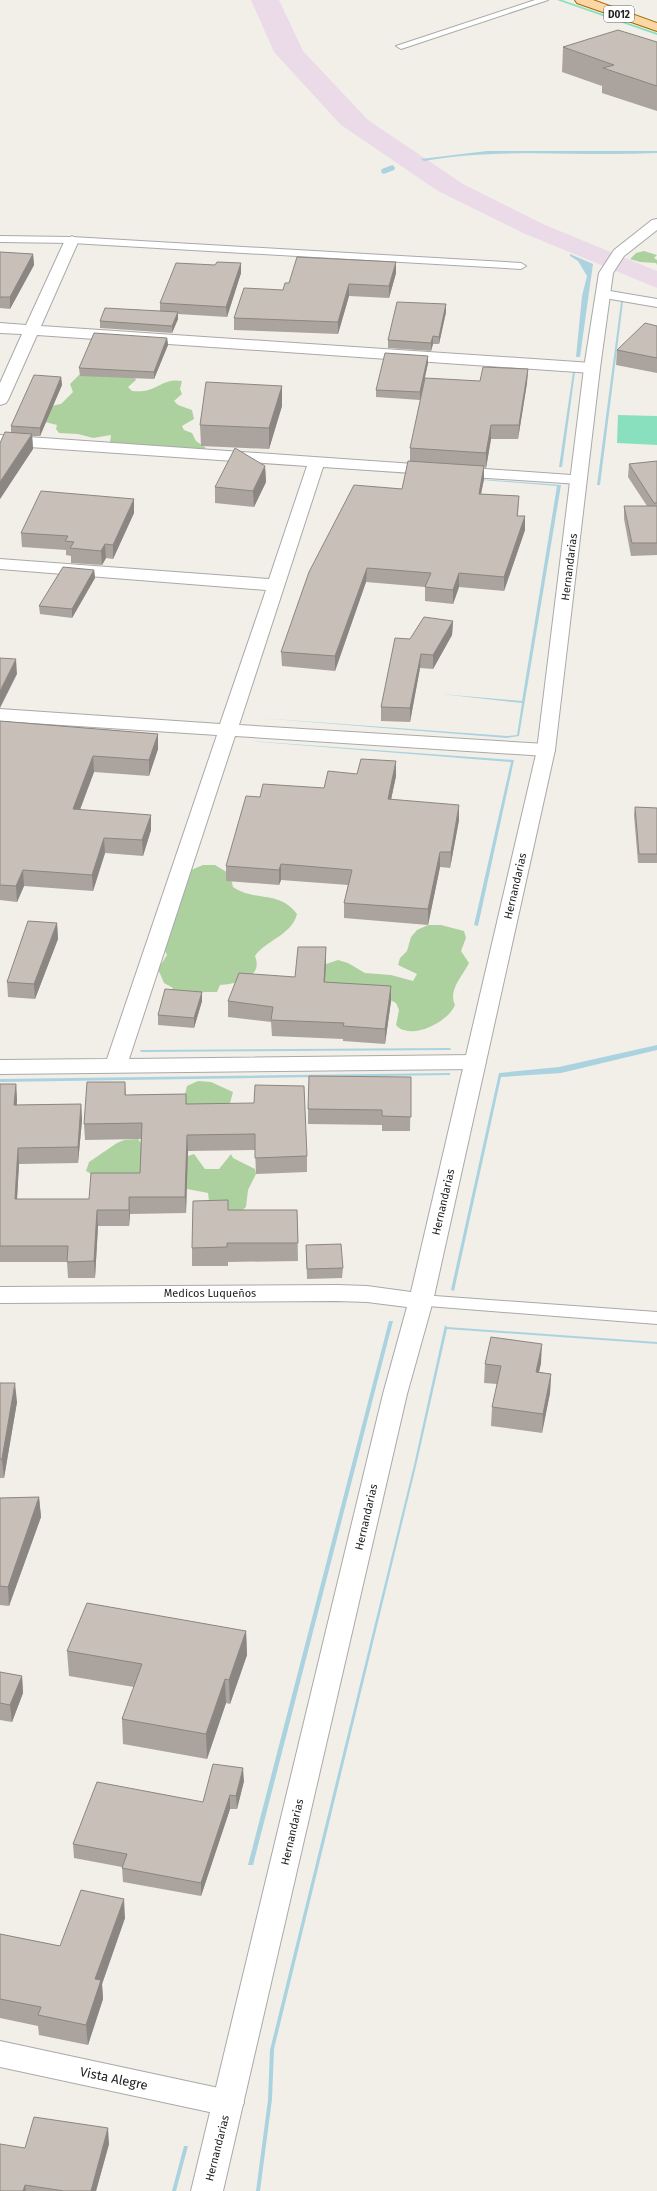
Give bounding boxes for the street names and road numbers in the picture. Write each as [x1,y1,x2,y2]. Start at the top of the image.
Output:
road number: D012 [604,6,634,22]
street label: Hernandarias [559,533,580,601]
street label: Hernandarias [502,852,529,920]
street label: Hernandarias [430,1168,457,1236]
street label: Medicos Luqueños [164,1287,256,1300]
street label: Hernandarias [353,1483,380,1551]
street label: Hernandarias [279,1798,306,1866]
street label: Vista Alegre [79,2064,149,2093]
street label: Hernandarias [203,2114,232,2182]

